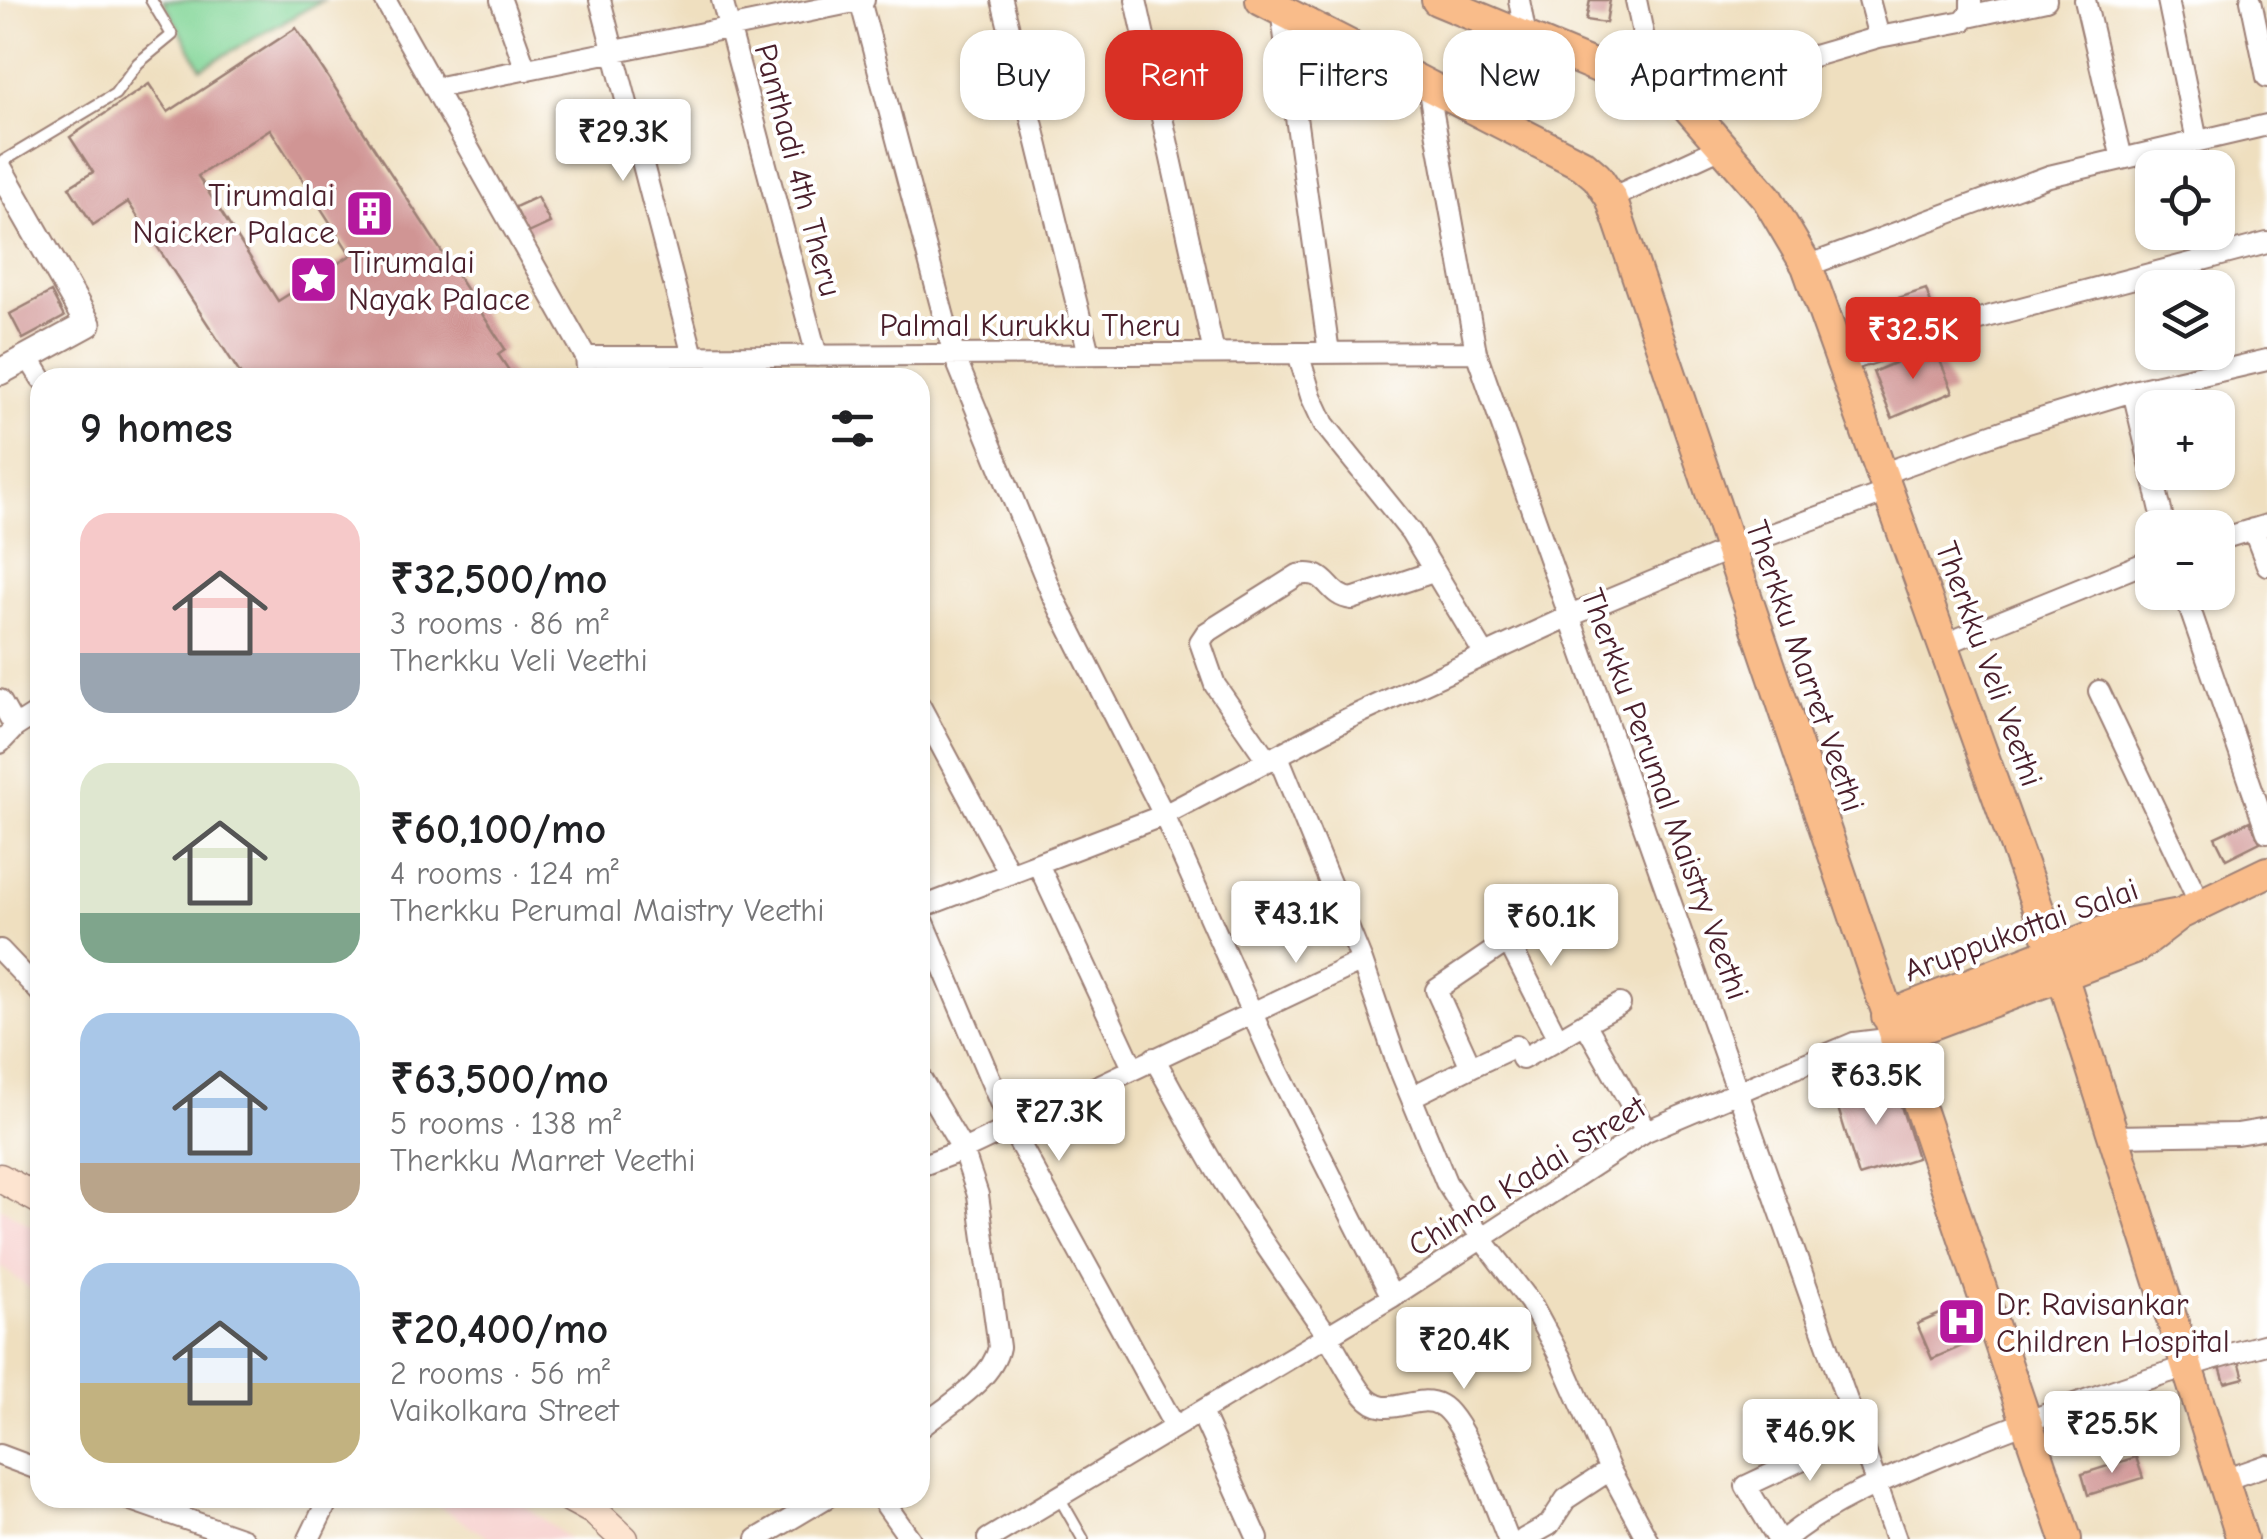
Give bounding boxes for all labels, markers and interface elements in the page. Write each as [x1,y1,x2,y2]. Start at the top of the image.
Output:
chip: Buy [960,30,1085,120]
chip: Rent [1105,30,1243,120]
chip: Filters [1263,30,1423,120]
chip: New [1443,30,1575,120]
chip: Apartment [1595,30,1822,120]
street label: Panthadi 4th Theru [746,40,850,300]
pin: ₹29.3K [542,99,704,184]
text: ₹29.3K [578,113,668,150]
map controls [2135,150,2235,610]
button: locate [2135,150,2235,250]
place label: Tirumalai Naicker Palace [132,177,335,251]
building icon: Tirumalai Naicker Palace [344,187,396,239]
place label: Tirumalai Nayak Palace [348,244,530,318]
place icon: Tirumalai Nayak Palace [287,254,339,306]
button: layers [2135,270,2235,370]
pin: ₹32.5K [1832,297,1994,382]
street label: Palmal Kurukku Theru [879,307,1181,344]
text: ₹32.5K [1868,311,1958,348]
button: + [2135,390,2235,490]
icon: filters [825,401,880,456]
text: 9 homes [80,404,233,453]
button: − [2135,510,2235,610]
street label: Therkku Marret Veethi [1738,516,1872,816]
street label: Therkku Veli Veethi [1928,537,2050,791]
icon: home [160,553,280,673]
text: ₹32,500/mo [390,555,608,604]
street label: Therkku Perumal Maistry Veethi [1573,583,1757,1005]
text: 3 rooms · 86 m² [390,605,609,642]
text: Therkku Veli Veethi [390,642,648,679]
icon: home [160,803,280,923]
text: ₹60,100/mo [390,805,606,854]
text: 4 rooms · 124 m² [390,855,619,892]
street label: Aruppukottai Salai [1899,871,2143,989]
pin: ₹43.1K [1215,881,1377,966]
pin: ₹60.1K [1470,884,1632,969]
text: Therkku Perumal Maistry Veethi [390,892,825,929]
text: ₹43.1K [1253,895,1339,932]
text: ₹60.1K [1506,898,1596,935]
pin: ₹63.5K [1795,1043,1957,1128]
icon: home [160,1053,280,1173]
text: ₹63,500/mo [390,1055,609,1104]
text: ₹63.5K [1830,1057,1922,1094]
pin: ₹27.3K [978,1079,1140,1164]
street label: Chinna Kadai Street [1402,1088,1653,1264]
text: ₹27.3K [1015,1093,1103,1130]
text: 5 rooms · 138 m² [390,1105,621,1142]
text: Therkku Marret Veethi [390,1142,695,1179]
place label: Dr. Ravisankar Children Hospital [1996,1286,2230,1360]
hospital icon: Dr. Ravisankar Children Hospital [1935,1296,1987,1348]
icon: home [160,1303,280,1423]
text: ₹20,400/mo [390,1305,608,1354]
pin: ₹20.4K [1383,1307,1545,1392]
text: ₹20.4K [1418,1321,1510,1358]
text: 2 rooms · 56 m² [390,1355,610,1392]
pin: ₹25.5K [2031,1391,2193,1476]
text: Vaikolkara Street [390,1392,619,1429]
pin: ₹46.9K [1729,1399,1891,1484]
text: ₹25.5K [2066,1405,2158,1442]
text: ₹46.9K [1765,1413,1855,1450]

